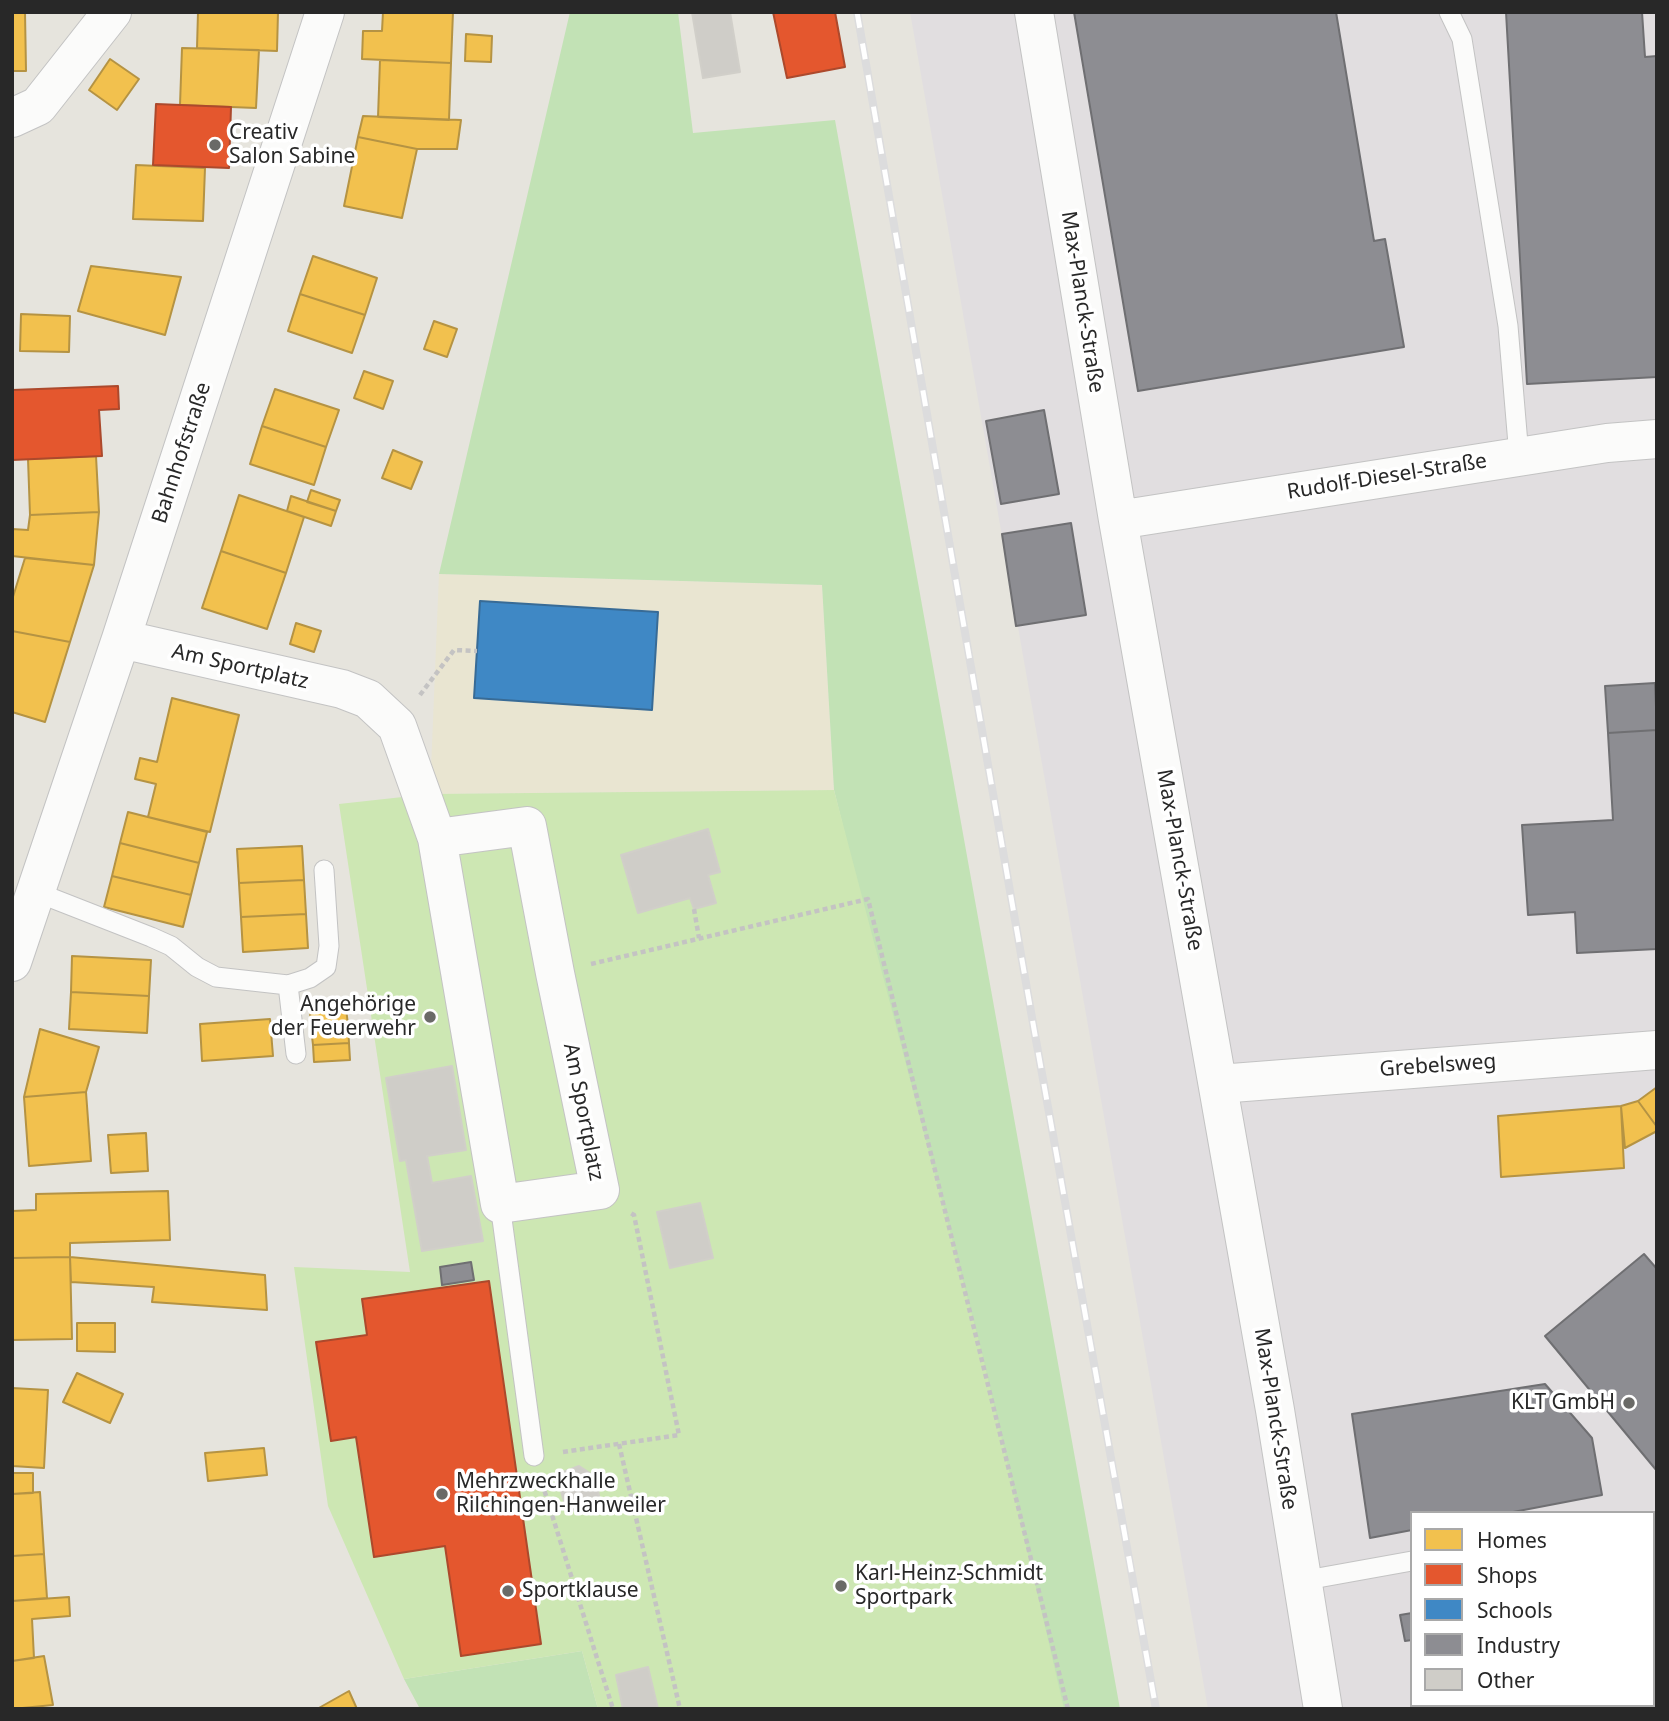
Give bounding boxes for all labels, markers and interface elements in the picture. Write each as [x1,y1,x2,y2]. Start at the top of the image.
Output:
place label: Creativ Salon Sabine [229,120,355,170]
marker: Creativ Salon Sabine [207,137,223,153]
street label: Max-Planck-Straße [1055,209,1109,395]
street label: Bahnhofstraße [147,379,217,527]
street label: Rudolf-Diesel-Straße [1285,449,1489,505]
street label: Am Sportplatz [169,639,311,695]
street label: Max-Planck-Straße [1151,767,1207,953]
place label: Angehörige der Feuerwehr [271,992,416,1042]
marker: Angehörige der Feuerwehr [422,1009,438,1025]
street label: Am Sportplatz [557,1041,609,1183]
street label: Grebelsweg [1379,1049,1497,1083]
street label: Max-Planck-Straße [1248,1326,1302,1512]
place label: KLT GmbH [1511,1390,1615,1416]
marker: KLT GmbH [1621,1395,1637,1411]
place label: Mehrzweckhalle Rilchingen-Hanweiler [456,1469,666,1519]
marker: Mehrzweckhalle Rilchingen-Hanweiler [434,1486,450,1502]
legend [1410,1511,1655,1707]
text: Homes [1477,1526,1547,1554]
place label: Karl-Heinz-Schmidt Sportpark [855,1561,1043,1611]
text: Shops [1477,1561,1537,1589]
place label: Sportklause [522,1578,639,1604]
marker: Karl-Heinz-Schmidt Sportpark [833,1578,849,1594]
marker: Sportklause [500,1583,516,1599]
text: Schools [1477,1596,1552,1624]
text: Industry [1477,1631,1560,1659]
text: Other [1477,1666,1534,1694]

